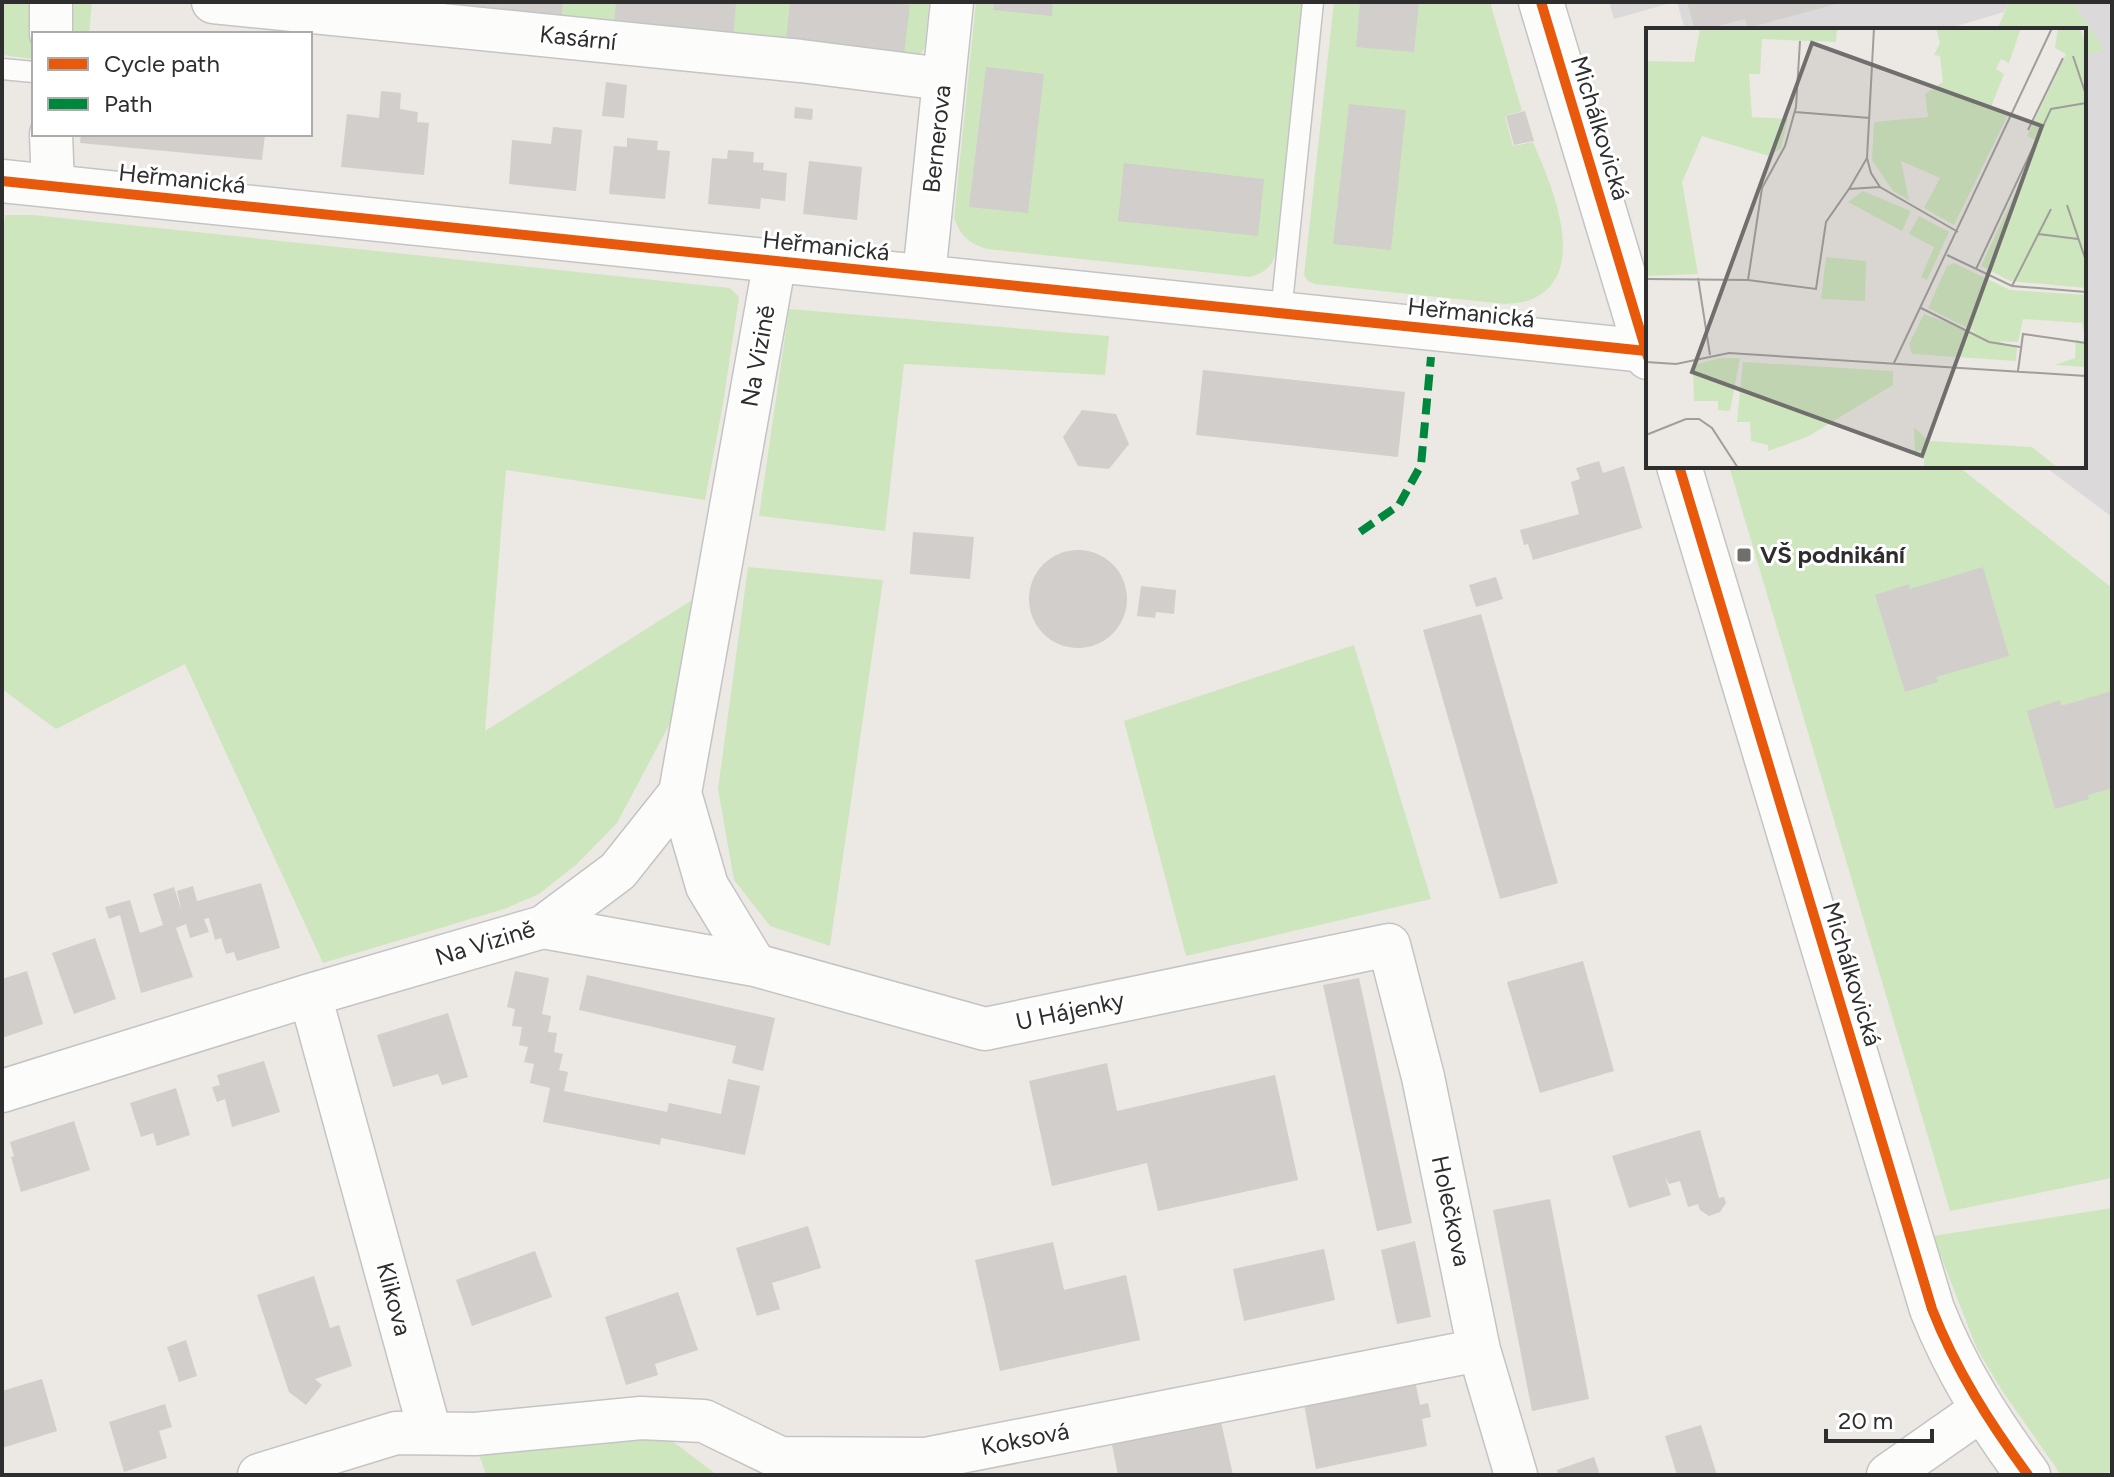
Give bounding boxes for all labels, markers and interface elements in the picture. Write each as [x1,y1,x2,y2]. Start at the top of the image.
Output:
street label: Kasární [538,19,619,56]
inset map [1646,28,2086,468]
legend [32,32,312,136]
text: Cycle path [104,49,220,78]
street label: Michálkovická [1565,52,1636,204]
street label: Bernerova [916,83,957,194]
text: Path [104,89,152,118]
street label: Heřmanická [117,157,247,200]
street label: Heřmanická [761,224,891,267]
street label: Heřmanická [1406,291,1536,334]
street label: Na Vizině [734,303,781,409]
place label: VŠ podnikání [1760,540,1907,569]
marker: VŠ podnikání [1735,546,1753,564]
street label: Michálkovická [1817,898,1888,1050]
street label: Na Vizině [431,914,538,971]
street label: U Hájenky [1013,985,1127,1036]
street label: Holečkova [1426,1153,1477,1269]
street label: Klikova [371,1259,418,1339]
scale bar [1826,1393,1932,1443]
text: 20 m [1838,1406,1893,1435]
street label: Koksová [978,1416,1071,1461]

